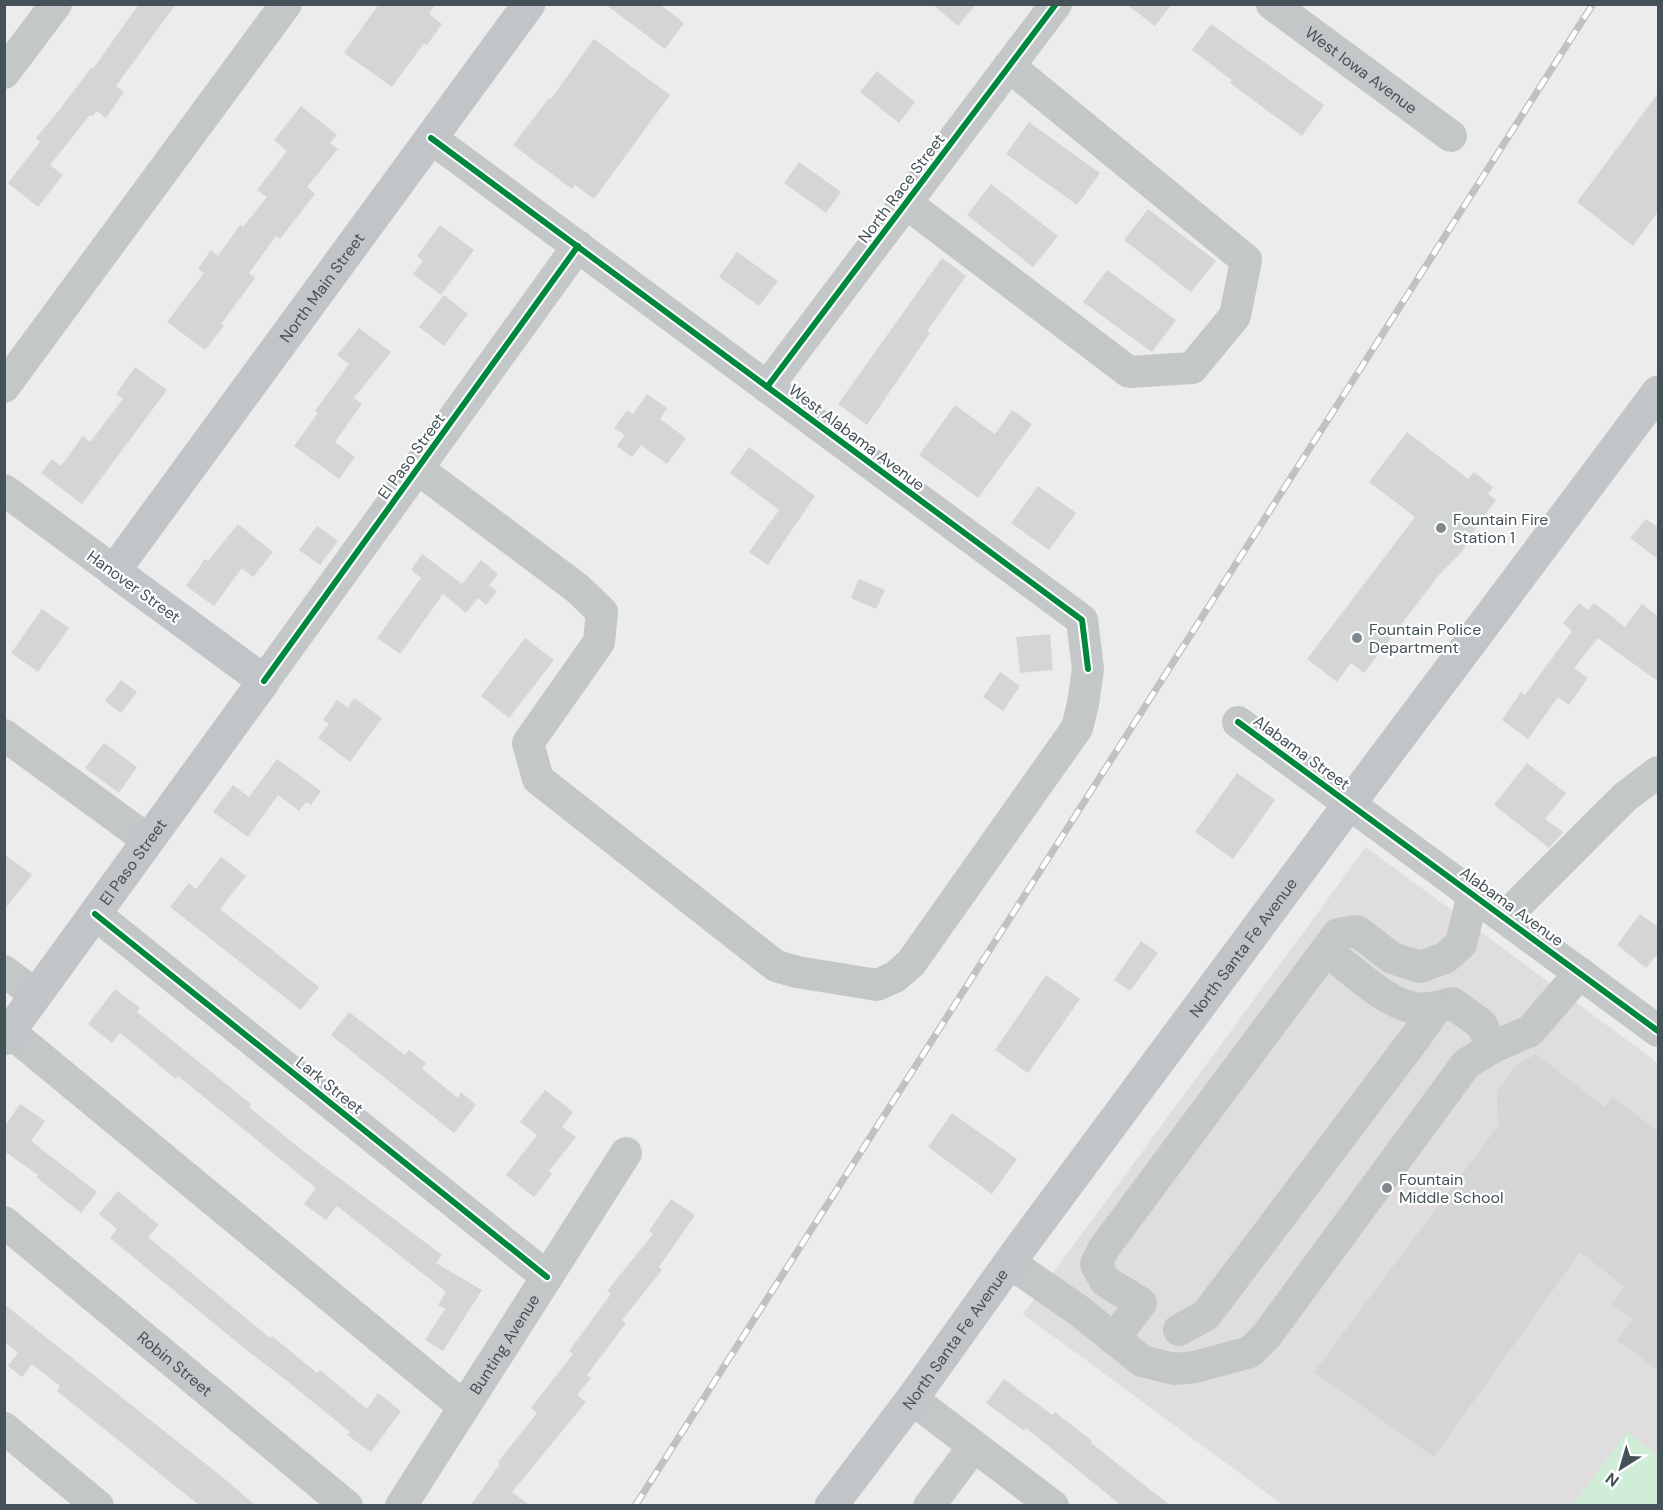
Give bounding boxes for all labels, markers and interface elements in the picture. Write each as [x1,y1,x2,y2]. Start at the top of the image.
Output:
street label: West Iowa Avenue [1301,22,1421,119]
street label: North Race Street [853,129,950,247]
street label: North Main Street [275,229,369,347]
street label: West Alabama Avenue [784,379,929,495]
street label: El Paso Street [373,409,450,504]
place label: Fountain Fire Station 1 [1453,509,1548,548]
marker: Fountain Fire Station 1 [1434,521,1448,535]
street label: Hanover Street [83,545,185,627]
place label: Fountain Police Department [1369,619,1481,658]
marker: Fountain Police Department [1350,631,1364,645]
street label: Alabama Street [1249,710,1354,794]
street label: El Paso Street [95,815,171,909]
street label: Alabama Avenue [1456,862,1568,951]
street label: North Santa Fe Avenue [1185,874,1302,1022]
street label: Lark Street [292,1052,368,1119]
place label: Fountain Middle School [1399,1169,1503,1208]
marker: Fountain Middle School [1380,1181,1394,1195]
street label: North Santa Fe Avenue [898,1265,1013,1414]
street label: Bunting Avenue [465,1290,544,1398]
street label: Robin Street [133,1327,217,1401]
north arrow [1591,1438,1651,1498]
text: N [1601,1468,1623,1491]

